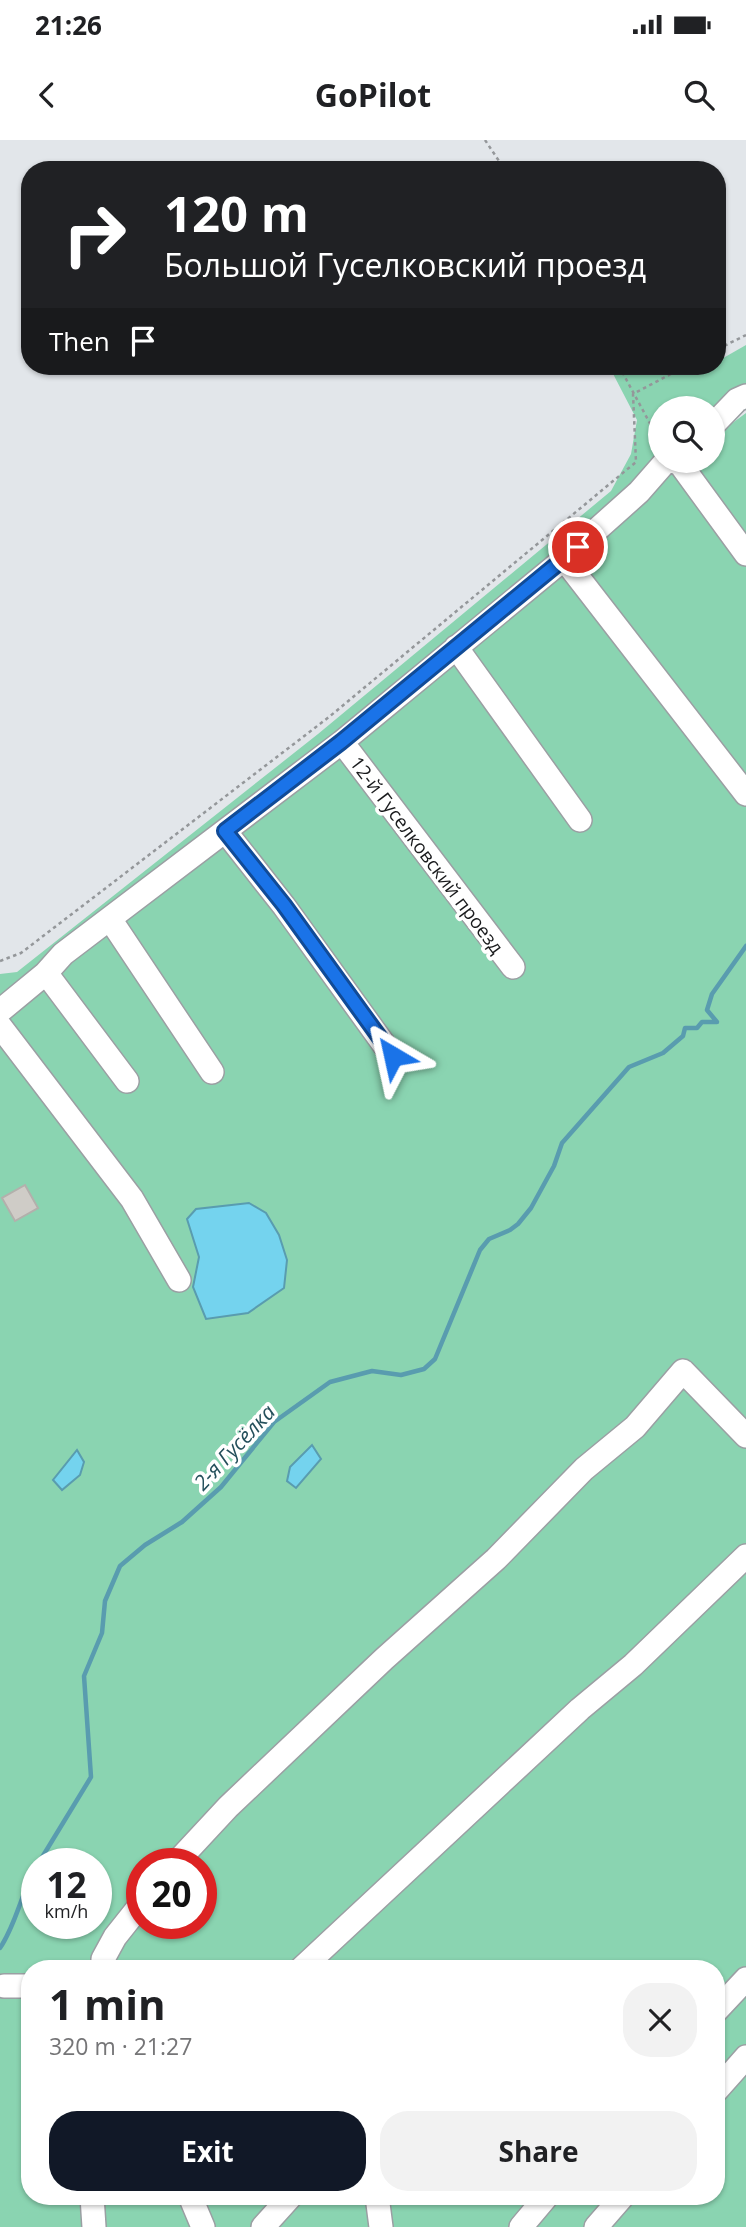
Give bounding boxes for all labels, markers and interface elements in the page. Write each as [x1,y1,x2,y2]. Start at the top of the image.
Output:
text: 21:26 [35,7,102,43]
text: GoPilot [315,73,431,116]
icon: back [28,76,66,114]
icon: search [680,76,718,114]
text: 120 m [164,180,309,246]
icon: right [49,189,140,280]
text: Большой Гуселковский проезд [164,243,646,286]
icon: arrive [124,322,162,360]
text: Then [49,323,110,359]
map controls [648,396,725,473]
button: search [648,396,725,473]
pin [548,517,608,577]
icon: arrive [559,528,597,566]
street label: 12-й Гуселковский проезд [344,751,510,959]
position arrow [356,1019,430,1093]
water label: 2-я Гусёлка [187,1398,281,1496]
speed limit sign: 20 [126,1848,217,1939]
text: 12 [46,1861,87,1908]
text: km/h [45,1899,88,1923]
text: 1 min [49,1975,166,2032]
button: close [623,1983,697,2057]
text: 320 m · 21:27 [49,2030,192,2062]
button: Exit [49,2111,366,2191]
button: Share [380,2111,697,2191]

